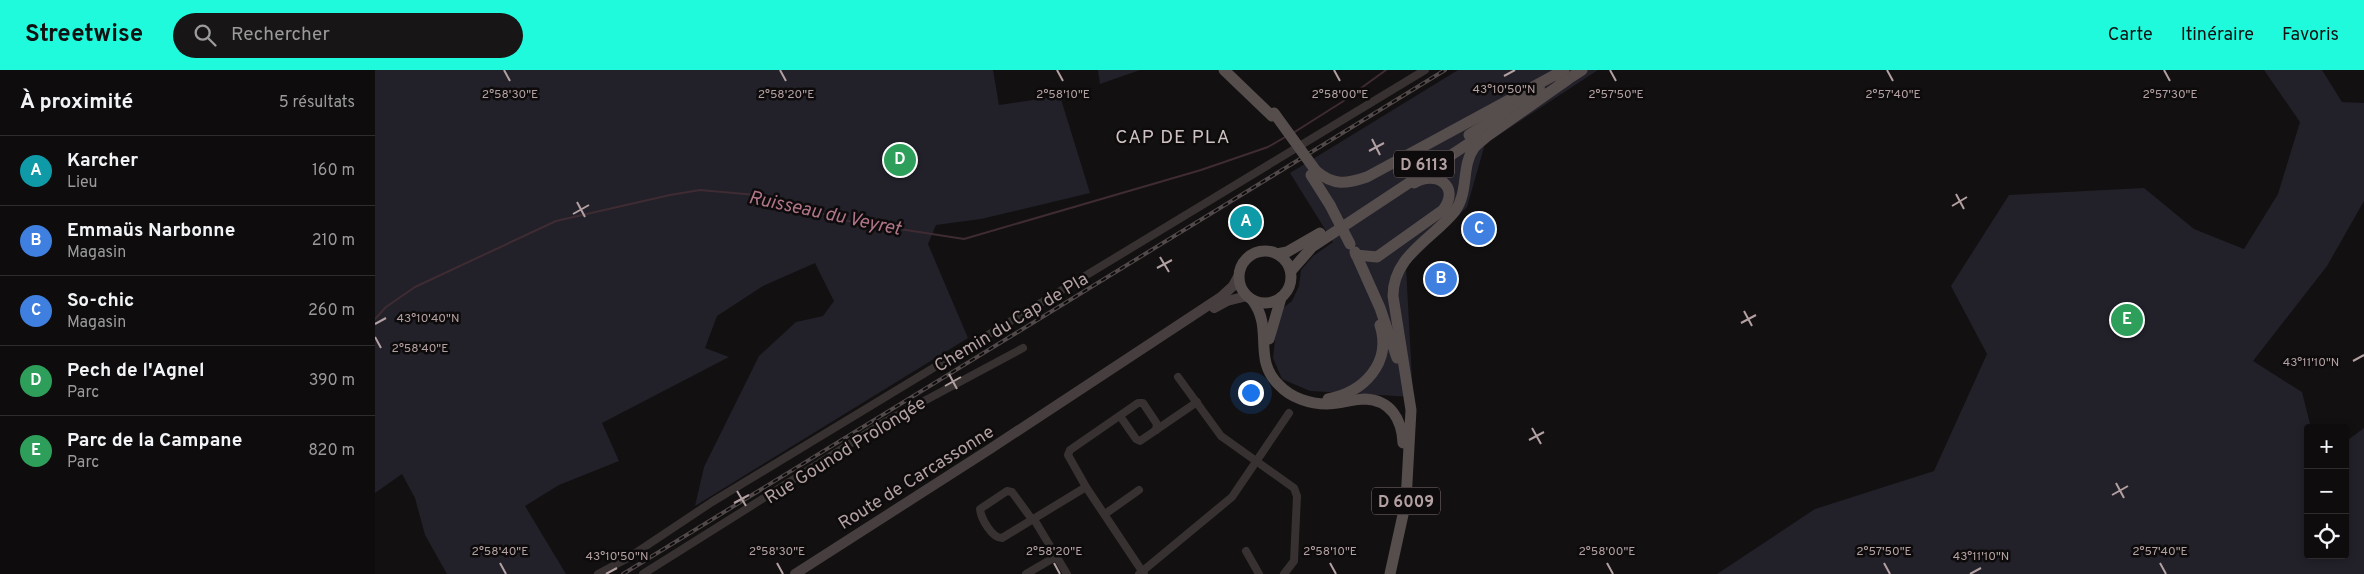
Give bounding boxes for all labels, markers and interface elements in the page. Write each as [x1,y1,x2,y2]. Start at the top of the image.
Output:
search box [173,13,523,58]
text: Streetwise [25,20,143,50]
icon: search [191,21,219,49]
text: Rechercher [231,23,330,47]
text: Carte [2108,24,2153,47]
text: Itinéraire [2181,24,2254,47]
text: Favoris [2282,24,2339,47]
text: 43°10'50"N [1473,82,1535,98]
text: 2°58'30"E [482,87,538,103]
text: 2°58'20"E [758,87,814,103]
text: 2°58'10"E [1036,87,1090,103]
text: 2°58'00"E [1312,87,1368,103]
text: 2°57'50"E [1588,87,1644,103]
text: 2°57'40"E [1865,87,1921,103]
text: 2°57'30"E [2142,87,2198,103]
text: À proximité [20,89,133,116]
text: 5 résultats [279,93,355,113]
district label: CAP DE PLA [1115,126,1231,150]
pin: D [884,141,916,179]
text: Karcher [67,149,138,173]
road number: D 6113 [1394,150,1454,178]
text: A [30,161,42,181]
text: 160 m [312,161,355,181]
text: Lieu [67,173,98,193]
water label: Ruisseau du Veyret [746,186,904,242]
pin: A [1230,203,1262,241]
pin: C [1463,210,1495,248]
text: Emmaüs Narbonne [67,219,235,243]
text: B [30,231,42,251]
text: 210 m [312,231,355,251]
text: Magasin [67,243,126,263]
pin: B [1425,260,1457,298]
street label: Chemin du Cap de Pla [930,268,1093,378]
text: So-chic [67,289,134,313]
text: C [31,301,41,321]
text: 260 m [308,301,355,321]
pin: E [2111,301,2143,339]
text: 43°10'40"N [397,311,459,327]
text: Magasin [67,313,126,333]
text: 2°58'40"E [392,341,448,357]
text: 43°11'10"N [2283,355,2339,371]
text: Pech de l'Agnel [67,359,204,383]
text: D [30,371,42,391]
text: 390 m [309,371,355,391]
your location [1238,380,1264,406]
text: Parc [67,383,99,403]
street label: Rue Gounod Prolongée [761,392,931,510]
street label: Route de Carcassonne [835,421,999,536]
map controls [2304,424,2349,559]
button: + [2304,424,2349,469]
text: Parc de la Campane [67,429,242,453]
text: E [31,441,41,461]
text: 820 m [308,441,355,461]
text: Parc [67,453,99,473]
button: − [2304,469,2349,514]
road number: D 6009 [1372,488,1440,514]
button: locate [2304,514,2349,559]
text: 2°58'40"E [472,544,528,560]
text: 2°58'30"E [749,544,805,560]
text: 2°58'20"E [1026,544,1082,560]
text: 2°58'10"E [1303,544,1357,560]
text: 2°58'00"E [1579,544,1635,560]
text: 2°57'50"E [1856,544,1912,560]
text: 2°57'40"E [2132,544,2188,560]
text: 43°10'50"N [586,549,648,565]
text: 43°11'10"N [1953,549,2009,565]

